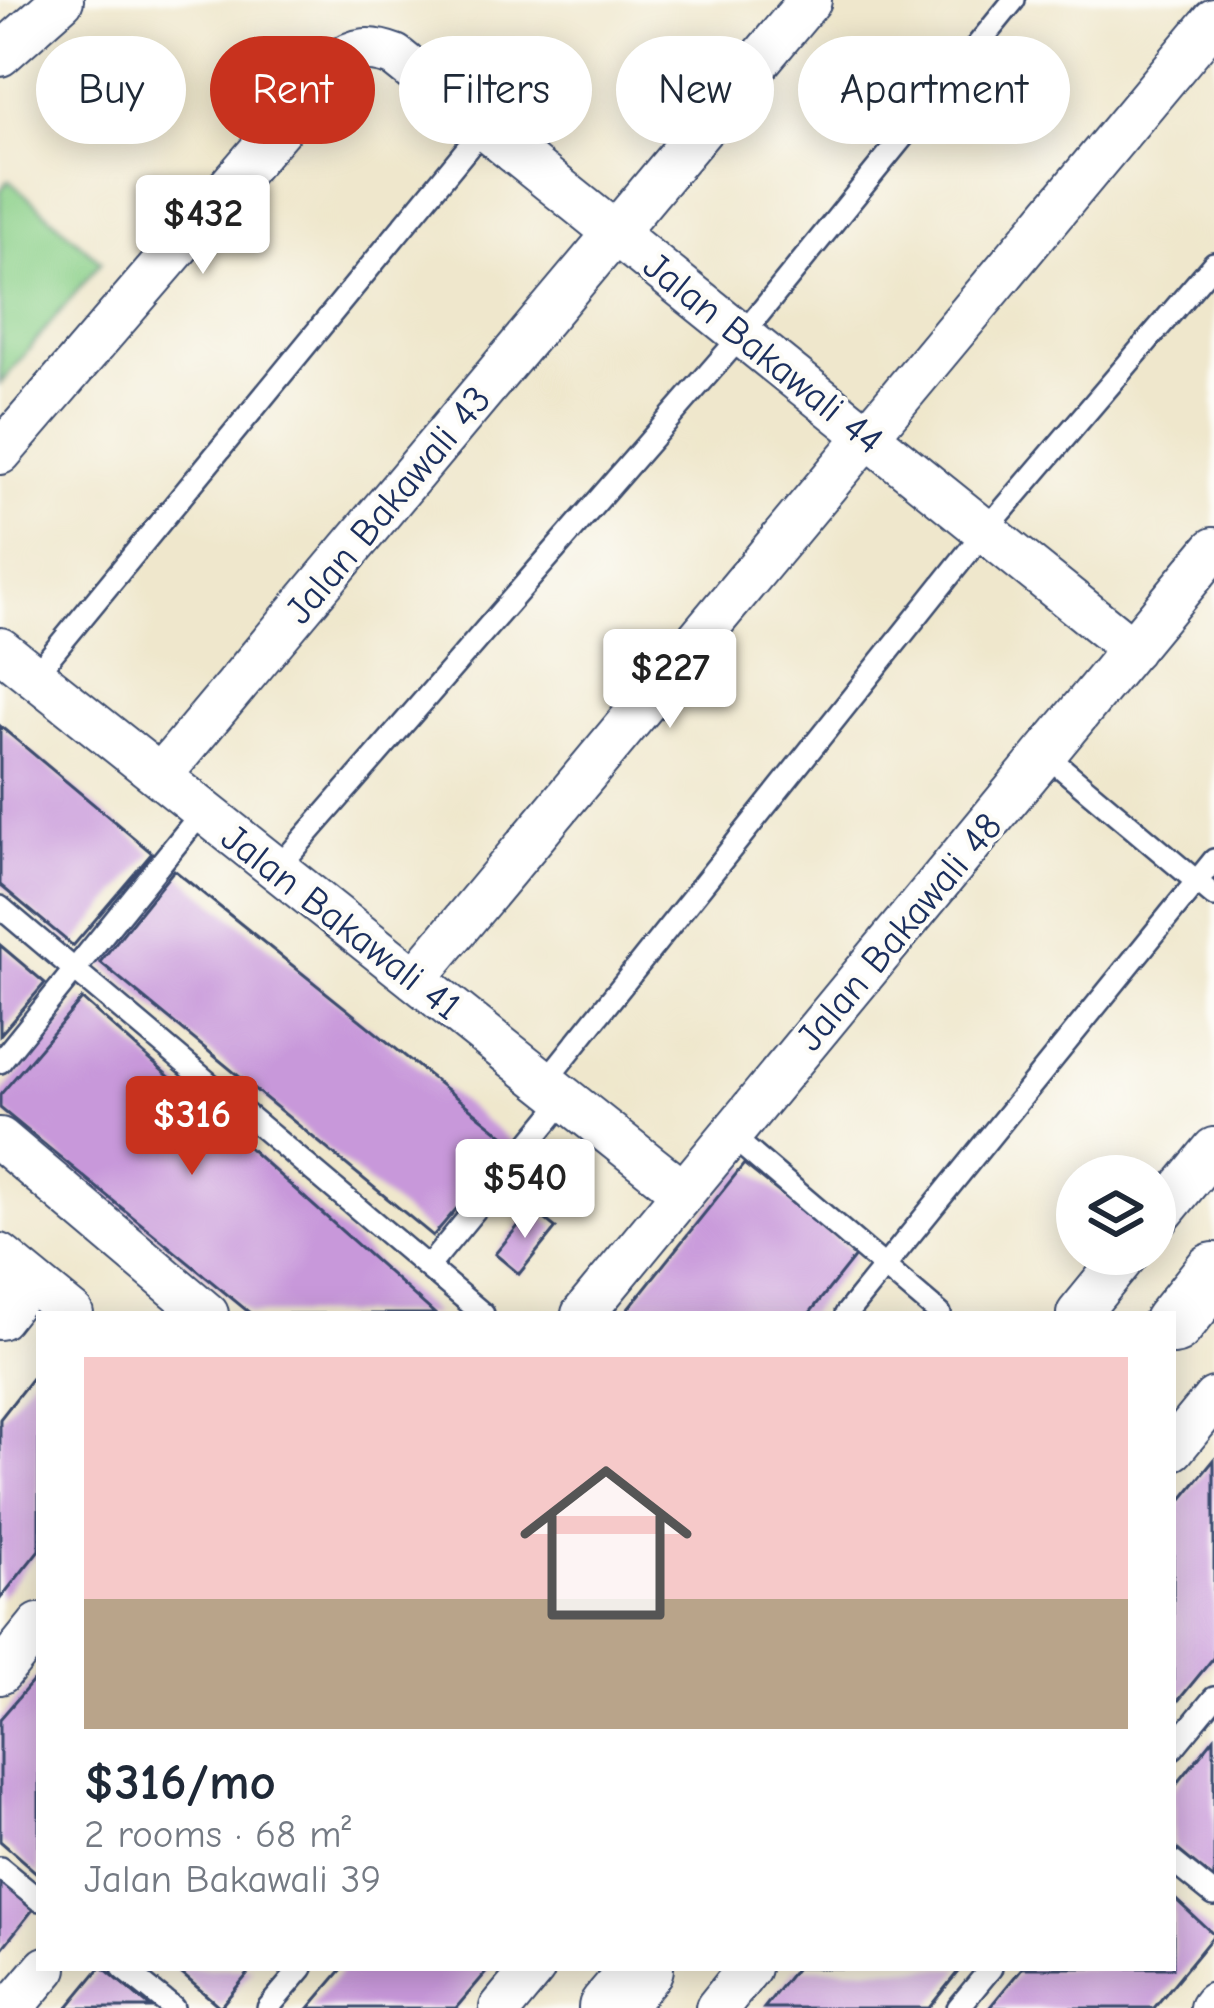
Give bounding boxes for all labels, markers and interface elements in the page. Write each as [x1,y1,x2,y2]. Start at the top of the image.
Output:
chip: Buy [36,36,186,144]
chip: Rent [210,36,375,144]
chip: Filters [399,36,592,144]
chip: New [616,36,774,144]
chip: Apartment [798,36,1070,144]
pin: $432 [132,175,274,277]
text: $432 [163,191,243,236]
street label: Jalan Bakawali 44 [634,243,892,463]
street label: Jalan Bakawali 43 [276,377,500,633]
pin: $227 [599,629,741,731]
text: $227 [630,645,710,690]
street label: Jalan Bakawali 48 [787,804,1011,1060]
street label: Jalan Bakawali 41 [212,815,470,1030]
pin: $316 [121,1076,263,1178]
text: $316 [153,1092,231,1137]
pin: $540 [454,1139,596,1241]
text: $540 [483,1155,567,1200]
map controls [1056,1155,1176,1275]
button: layers [1056,1155,1176,1275]
icon: home [498,1435,714,1651]
text: $316/mo [84,1753,276,1812]
text: 2 rooms · 68 m² [84,1812,351,1857]
text: Jalan Bakawali 39 [84,1857,381,1902]

